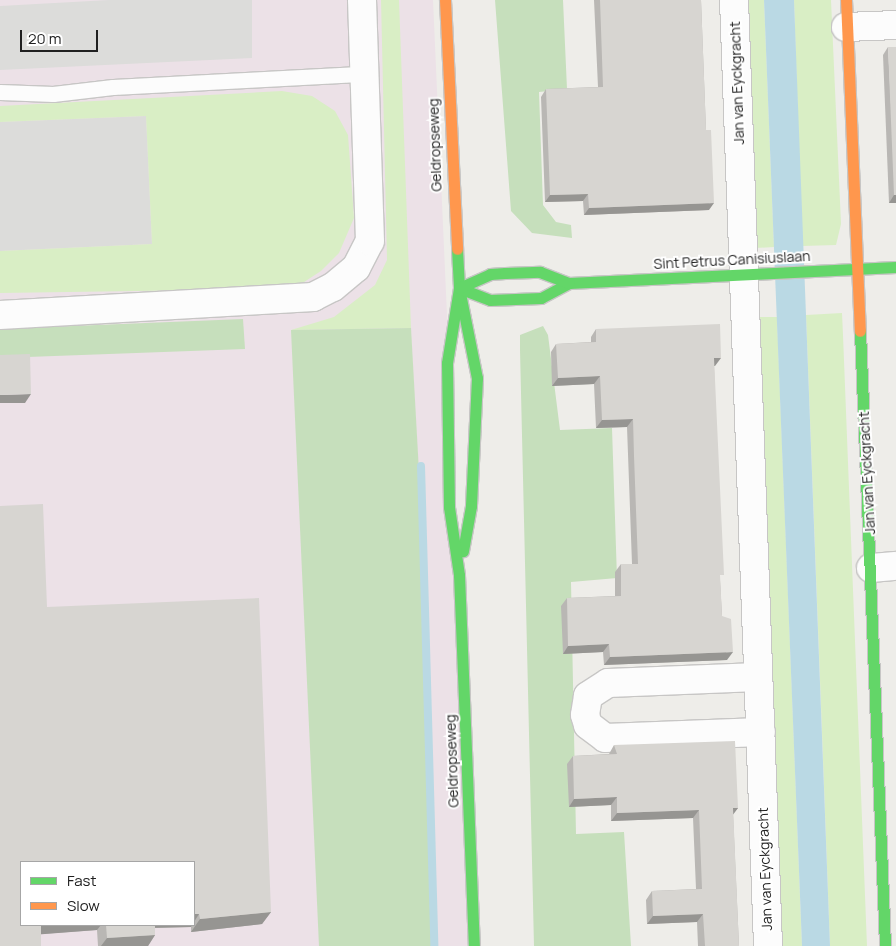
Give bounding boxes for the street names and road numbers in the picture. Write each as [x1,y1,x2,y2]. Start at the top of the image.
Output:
street label: Jan van Eyckgracht [726,21,748,145]
street label: Geldropseweg [425,98,445,192]
street label: Sint Petrus Canisiuslaan [653,247,811,273]
street label: Jan van Eyckgracht [855,411,879,535]
street label: Geldropseweg [442,714,462,808]
street label: Jan van Eyckgracht [754,807,776,931]

